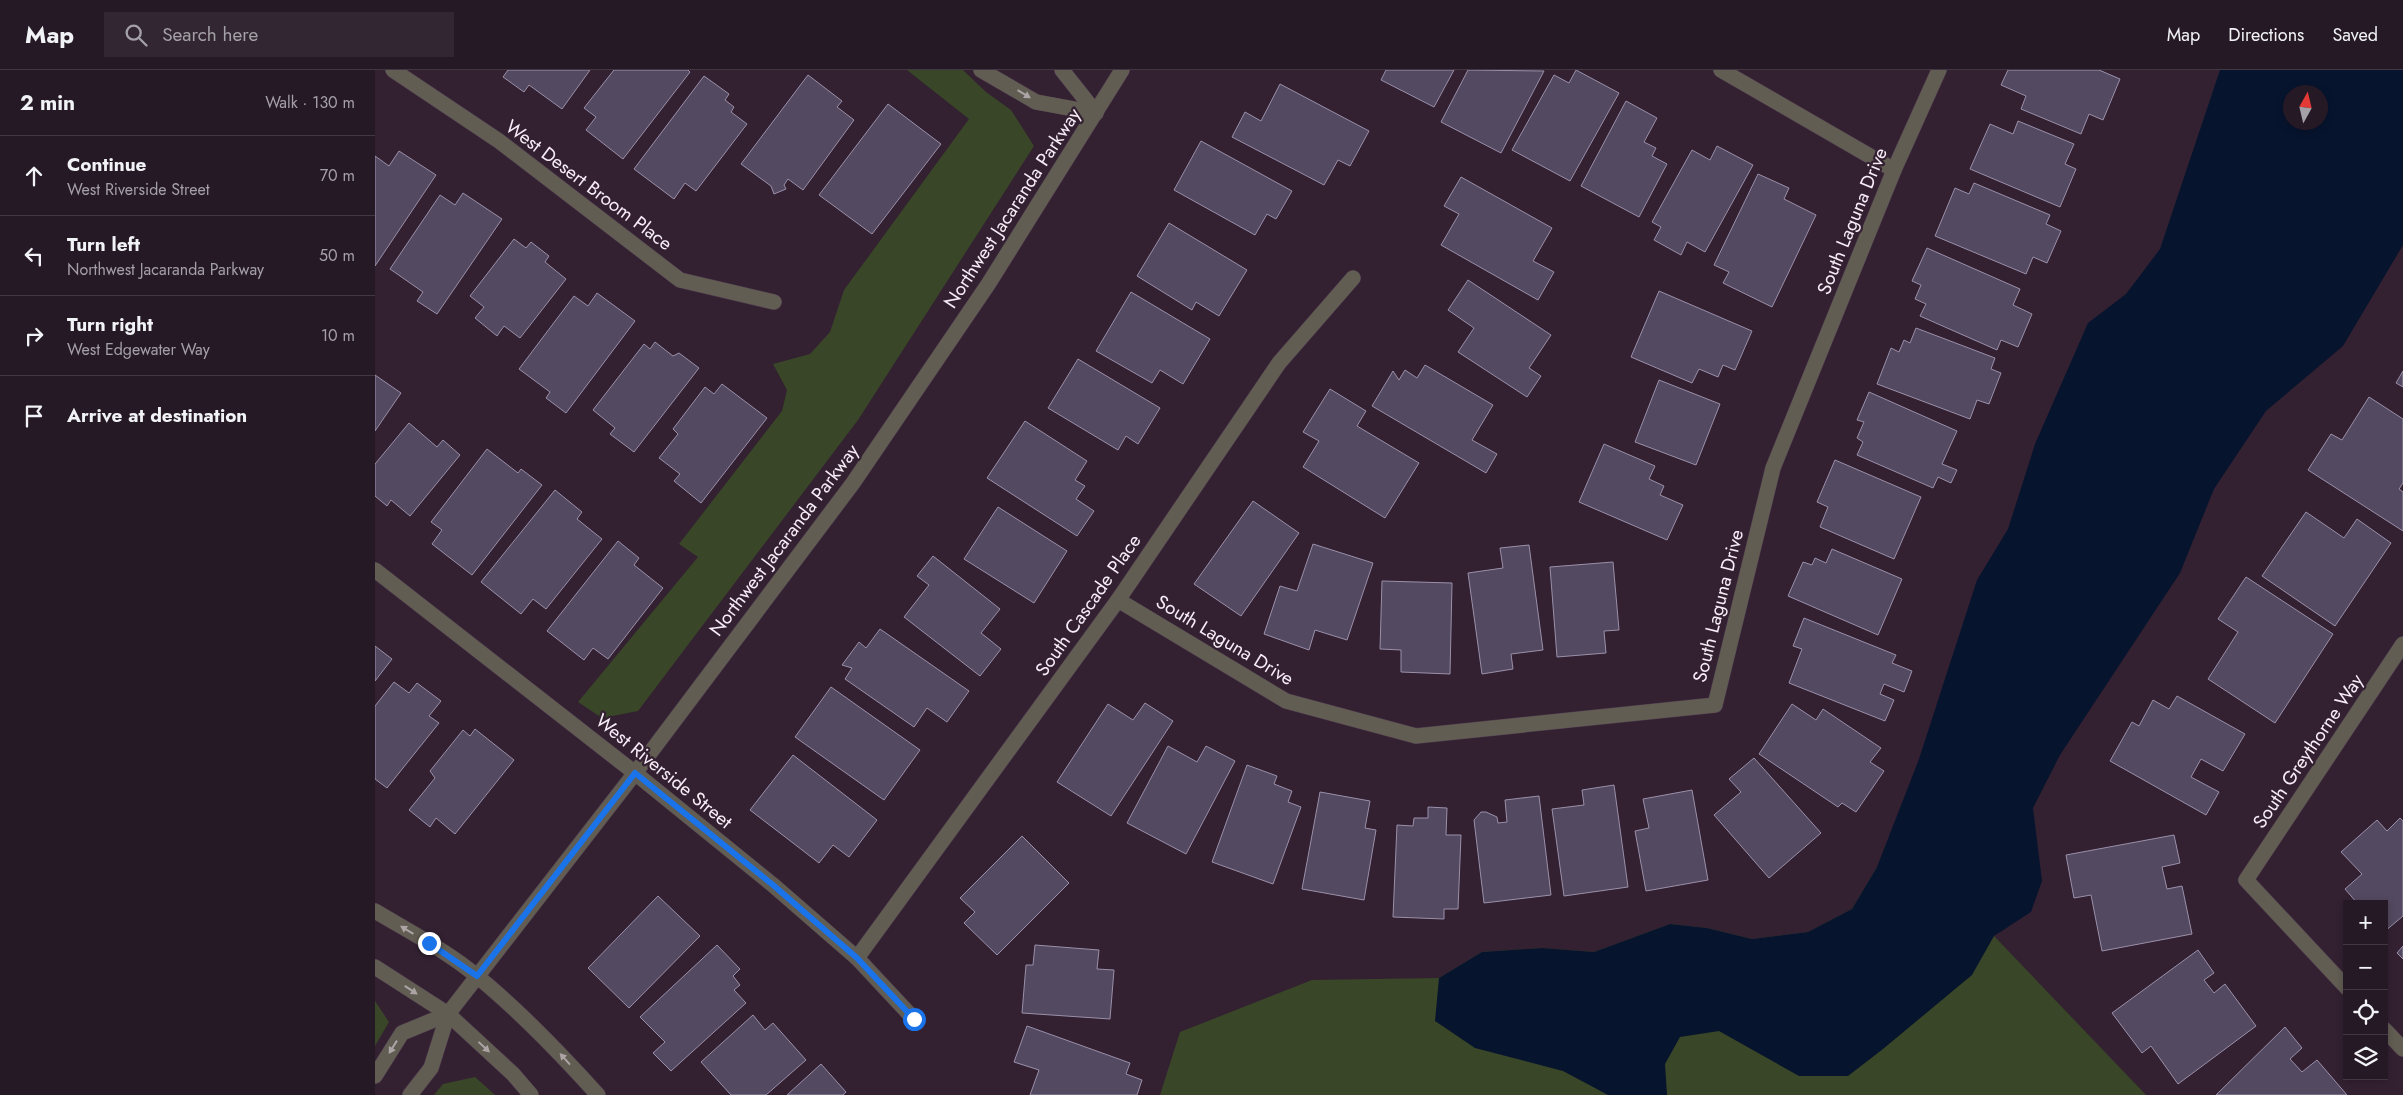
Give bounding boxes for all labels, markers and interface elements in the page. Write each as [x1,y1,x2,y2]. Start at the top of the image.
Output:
search box [104,12,454,57]
text: Map [25,17,74,52]
icon: search [122,21,150,49]
text: Search here [162,21,258,48]
text: Map [2167,22,2200,48]
text: Directions [2228,22,2304,48]
text: Saved [2332,22,2378,48]
north arrow [2283,85,2328,130]
text: 2 min [20,88,75,118]
one-way arrow [1017,90,1030,99]
text: Walk · 130 m [265,91,355,114]
street label: Northwest Jacaranda Parkway [937,102,1087,314]
street label: West Desert Broom Place [500,113,678,257]
street label: South Laguna Drive [1810,143,1894,299]
text: Continue [67,151,146,178]
icon: ahead [20,162,48,190]
text: 70 m [320,164,355,187]
text: West Riverside Street [67,178,209,201]
text: Turn left [67,231,140,258]
icon: left [20,242,48,270]
text: 50 m [319,244,355,267]
text: Northwest Jacaranda Parkway [67,258,264,281]
text: Turn right [67,311,153,338]
icon: right [20,322,48,350]
text: 10 m [321,324,355,347]
text: West Edgewater Way [67,338,210,361]
icon: arrive [20,402,48,430]
text: Arrive at destination [67,402,247,429]
street label: Northwest Jacaranda Parkway [703,438,866,642]
street label: South Laguna Drive [1686,527,1750,685]
street label: South Cascade Place [1029,528,1147,682]
street label: South Laguna Drive [1151,588,1299,692]
street label: South Greythorne Way [2246,668,2370,834]
street label: West Riverside Street [590,707,739,835]
map controls [2343,900,2388,1080]
button: + [2343,900,2388,945]
one-way arrow [401,926,414,935]
route end [418,932,441,955]
button: − [2343,945,2388,990]
one-way arrow [405,986,418,995]
button: locate [2343,990,2388,1035]
route start [903,1008,926,1031]
button: layers [2343,1035,2388,1080]
one-way arrow [389,1041,398,1054]
one-way arrow [477,1041,489,1053]
one-way arrow [560,1052,571,1065]

